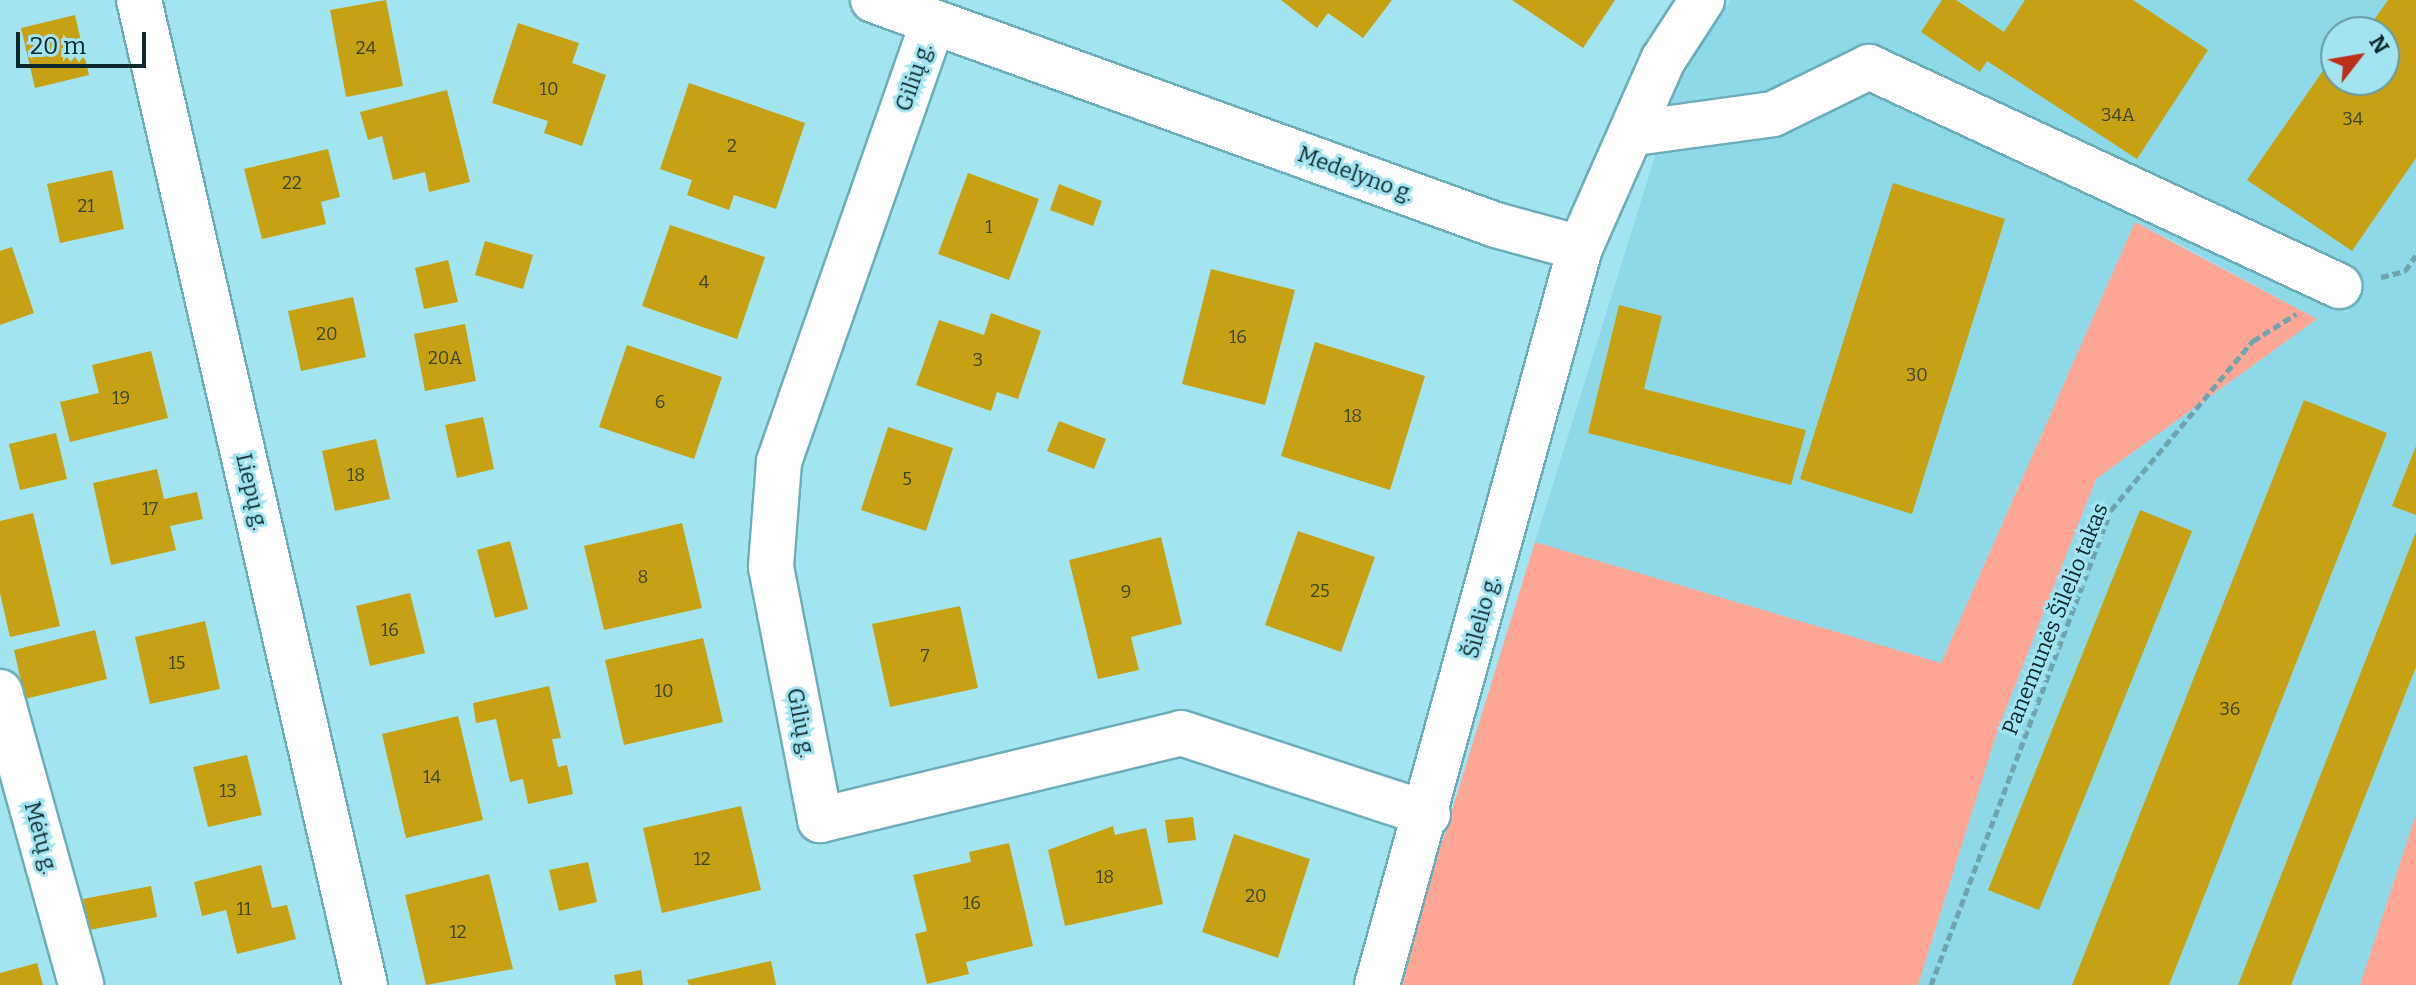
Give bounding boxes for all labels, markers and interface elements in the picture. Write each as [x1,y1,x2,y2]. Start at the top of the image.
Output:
scale bar [20,16,150,66]
north arrow [2320,16,2400,96]
text: N [2363,30,2395,59]
text: 20 m [30,32,86,60]
house number: 24 [356,37,376,59]
street label: Gilių g. [890,39,938,115]
house number: 10 [540,78,558,100]
house number: 34A [2101,104,2135,126]
house number: 34 [2343,108,2363,130]
house number: 2 [727,135,737,157]
street label: Medelyno g. [1294,141,1418,207]
house number: 22 [282,172,302,194]
house number: 21 [77,195,95,217]
house number: 1 [985,216,993,238]
house number: 4 [699,271,709,293]
house number: 20 [316,323,338,345]
house number: 16 [1229,326,1247,348]
house number: 20A [428,347,462,369]
house number: 3 [973,349,983,371]
house number: 30 [1906,364,1928,386]
house number: 19 [112,387,130,409]
house number: 6 [655,391,665,413]
house number: 18 [1344,405,1362,427]
street label: Liepų g. [230,451,274,533]
house number: 18 [347,464,365,486]
house number: 5 [902,468,912,490]
house number: 17 [142,498,158,520]
street label: Panemunės Šilelio takas [1996,499,2114,739]
house number: 8 [638,566,648,588]
street label: Šilelio g. [1457,573,1505,661]
house number: 25 [1310,580,1330,602]
house number: 9 [1121,581,1131,603]
house number: 16 [381,619,399,641]
house number: 7 [920,645,930,667]
house number: 15 [169,652,185,674]
house number: 10 [655,680,673,702]
street label: Gilių g. [781,686,821,760]
house number: 36 [2220,698,2240,720]
house number: 14 [423,766,441,788]
house number: 13 [219,780,237,802]
street label: Mėtų g. [19,799,63,877]
house number: 12 [693,848,711,870]
house number: 18 [1096,866,1114,888]
house number: 20 [1245,885,1267,907]
house number: 16 [963,892,981,914]
house number: 11 [237,898,251,920]
house number: 12 [449,921,467,943]

